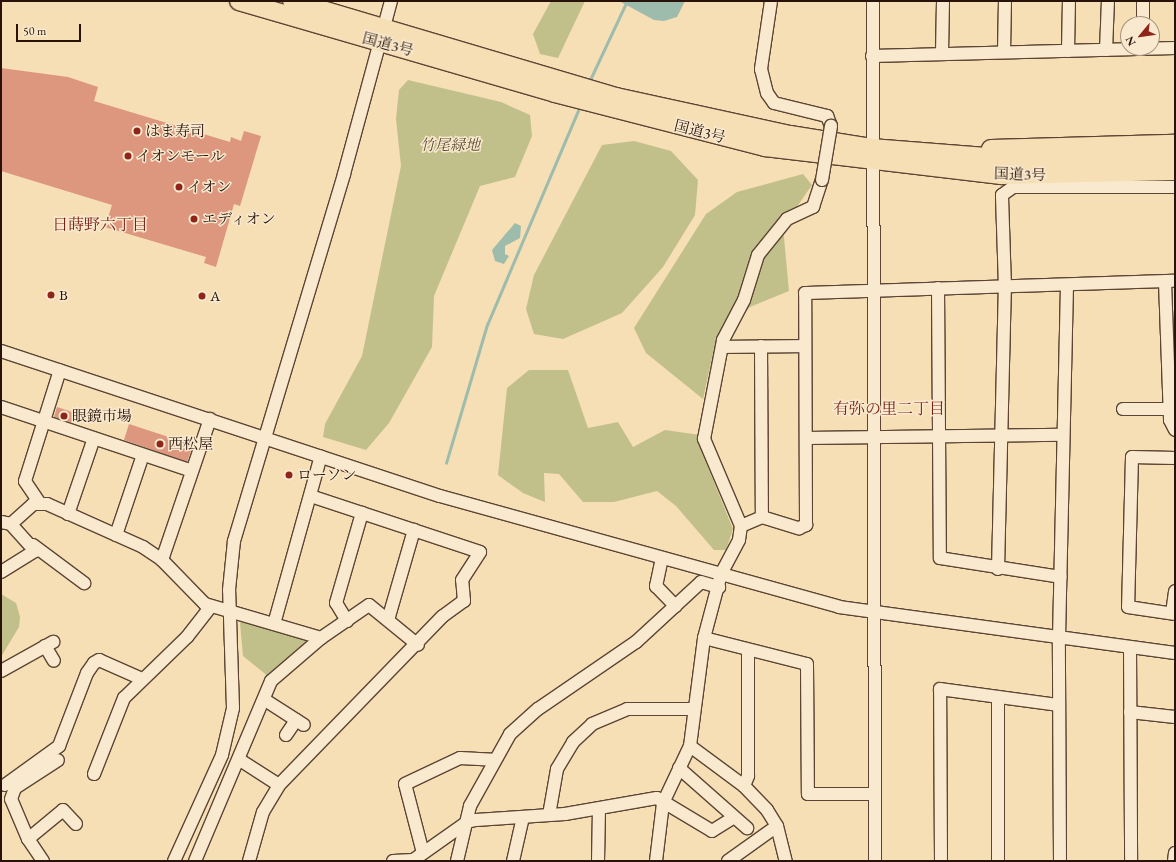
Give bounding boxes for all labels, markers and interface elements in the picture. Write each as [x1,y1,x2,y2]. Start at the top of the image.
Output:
scale bar [18,16,83,42]
north arrow [1120,16,1160,56]
text: 50 m [23,23,46,39]
street label: 国道3号 [360,29,416,59]
text: N [1122,34,1139,49]
street label: 国道3号 [672,116,728,146]
place label: はま寿司 [145,122,205,140]
marker: はま寿司 [132,126,142,136]
park label: 竹尾緑地 [420,136,480,154]
place label: イオンモール [136,147,225,165]
marker: イオンモール [123,151,133,161]
street label: 国道3号 [994,164,1046,184]
place label: イオン [187,178,232,196]
marker: イオン [174,182,184,192]
place label: エディオン [202,210,277,228]
marker: エディオン [189,214,199,224]
district label: 日蒔野六丁目 [52,215,148,235]
place label: B [59,286,68,304]
place label: A [210,287,220,305]
marker: B [46,290,56,300]
marker: A [197,291,207,301]
district label: 有弥の里二丁目 [833,399,945,419]
place label: 眼鏡市場 [72,407,132,425]
marker: 眼鏡市場 [59,411,69,421]
place label: 西松屋 [168,435,213,453]
marker: 西松屋 [155,439,165,449]
place label: ローソン [297,466,357,484]
marker: ローソン [284,470,294,480]

